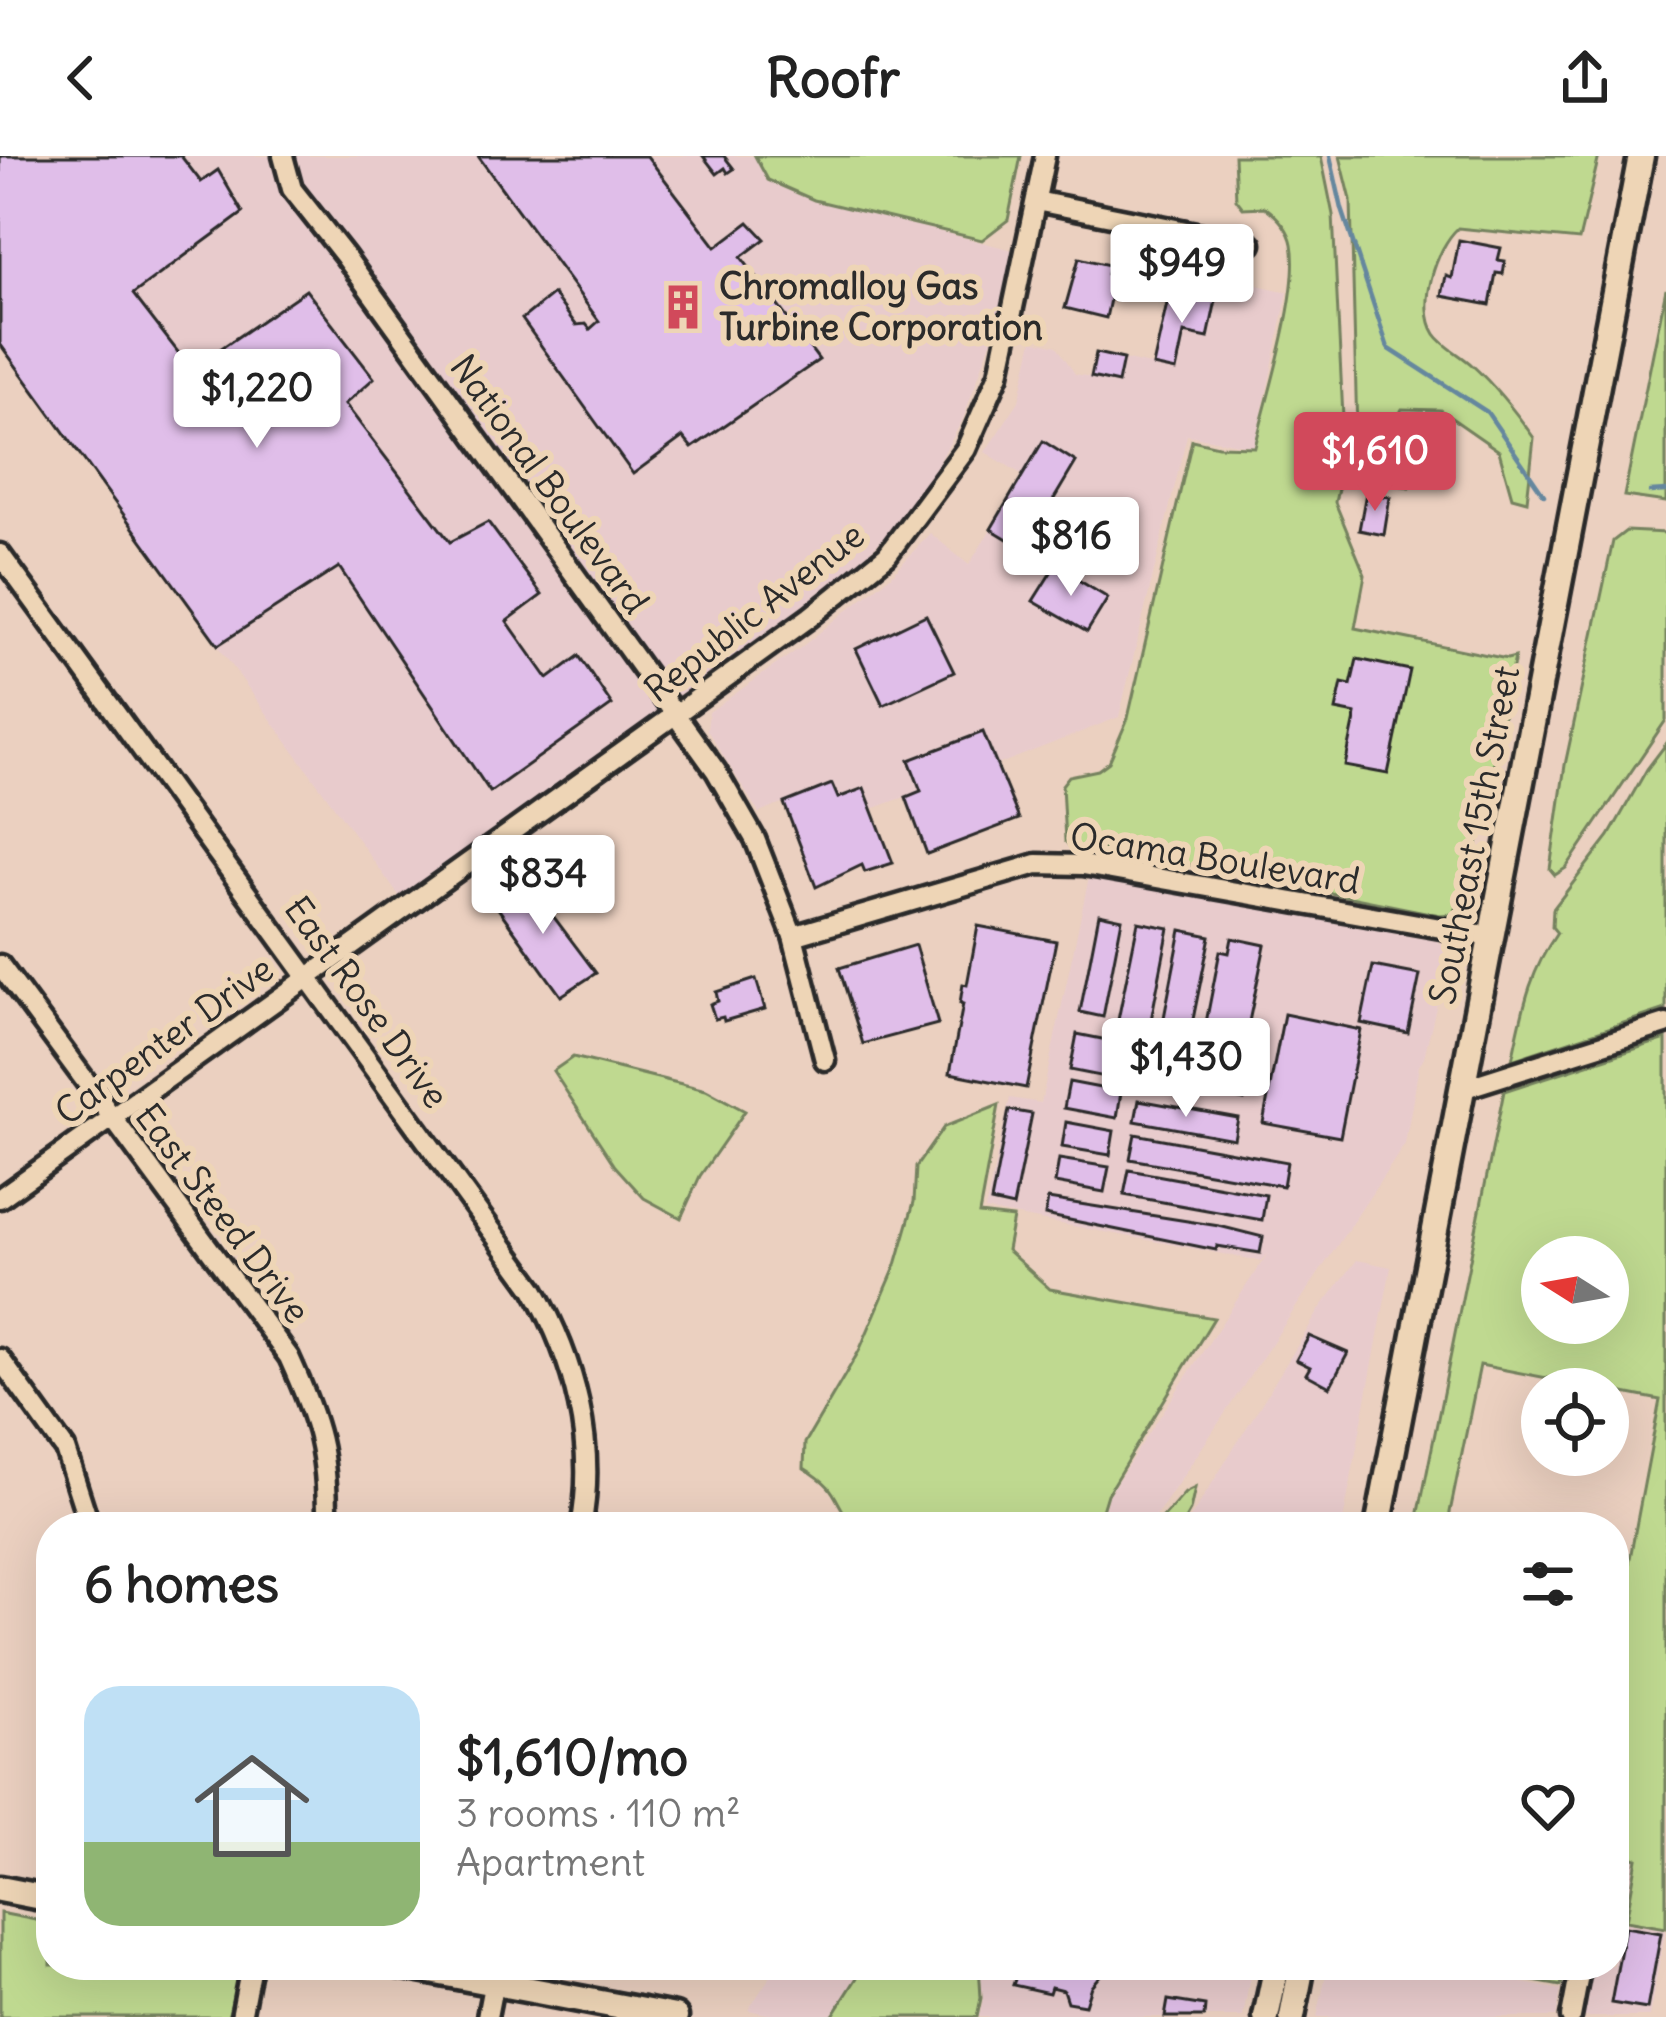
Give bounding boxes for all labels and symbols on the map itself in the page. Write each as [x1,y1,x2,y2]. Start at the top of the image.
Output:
pin: $949 [1111,224,1253,326]
place label: Chromalloy Gas Turbine Corporation [719,264,1043,350]
building icon: Chromalloy Gas Turbine Corporation [658,282,708,332]
street label: National Boulevard [441,346,659,623]
pin: $1,220 [159,349,355,451]
pin: $1,610 [1277,412,1473,514]
pin: $816 [1000,497,1142,599]
street label: Republic Avenue [635,513,873,712]
street label: Southeast 15th Street [1420,662,1529,1008]
street label: Ocama Boulevard [1067,813,1363,904]
pin: $834 [472,835,614,937]
street label: East Rose Drive [275,888,458,1117]
street label: Carpenter Drive [46,946,282,1135]
pin: $1,430 [1088,1018,1284,1120]
street label: East Steed Drive [125,1095,320,1332]
north arrow [1521,1236,1629,1344]

